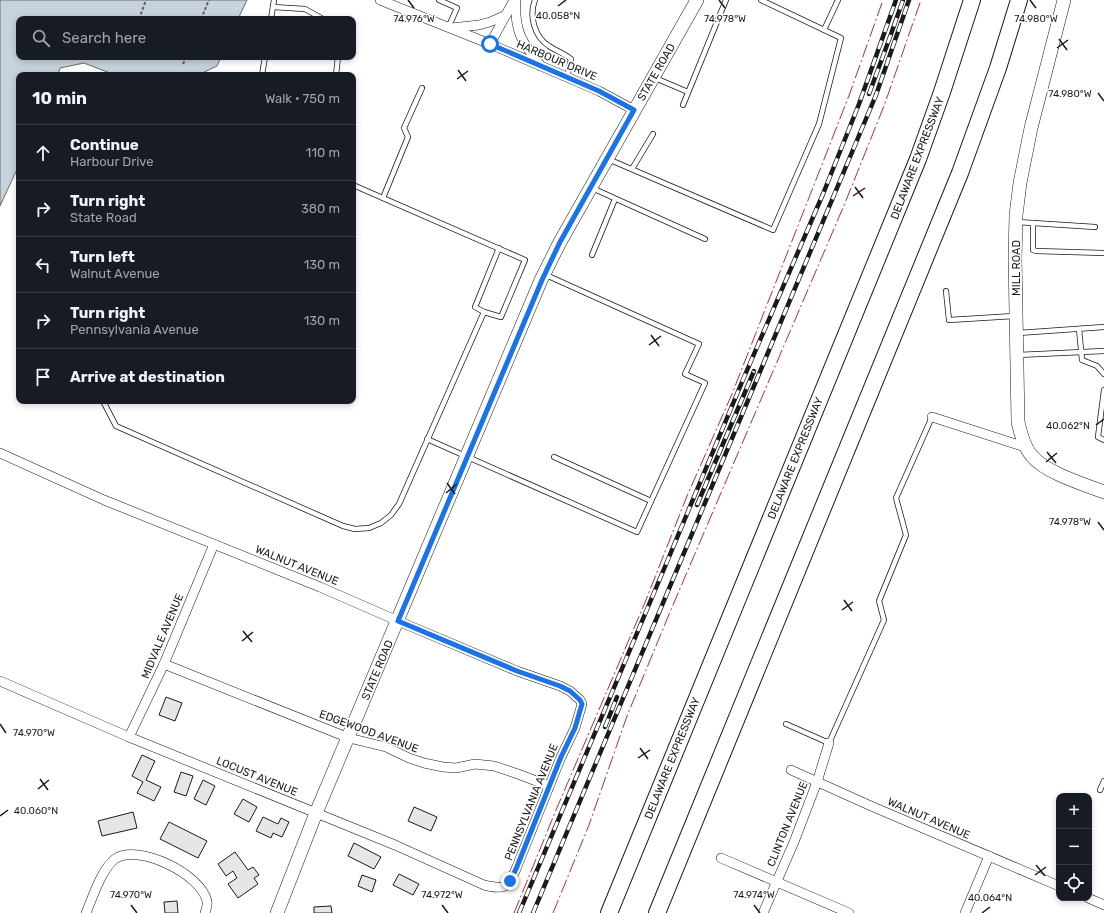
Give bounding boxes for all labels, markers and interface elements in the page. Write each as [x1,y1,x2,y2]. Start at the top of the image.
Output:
text: 40.058°N [536,10,580,22]
text: 74.976°W [393,13,435,25]
text: 74.978°W [704,13,746,25]
text: 74.980°W [1014,13,1058,25]
search box [16,16,356,60]
icon: search [30,27,52,49]
text: Search here [62,29,146,47]
route start [481,35,499,53]
street label: HARBOUR DRIVE [514,38,599,83]
street label: STATE ROAD [635,41,678,103]
text: 10 min [32,88,87,108]
text: 74.980°W [1048,88,1092,100]
text: Walk · 750 m [265,91,340,106]
street label: DELAWARE EXPRESSWAY [888,95,947,221]
text: Continue [70,136,139,154]
icon: ahead [32,142,54,164]
text: 110 m [306,145,340,160]
text: Harbour Drive [70,154,154,169]
text: Turn right [70,192,145,210]
icon: right [32,198,54,220]
text: 380 m [301,201,340,216]
text: State Road [70,210,137,225]
street label: MILL ROAD [1010,240,1023,296]
text: Turn left [70,248,135,266]
icon: left [32,254,54,276]
text: 130 m [304,257,340,272]
text: Walnut Avenue [70,266,160,281]
text: Turn right [70,304,145,322]
icon: right [32,310,54,332]
text: 130 m [304,313,340,328]
text: Pennsylvania Avenue [70,322,199,337]
icon: arrive [32,366,54,388]
text: Arrive at destination [70,368,225,386]
street label: DELAWARE EXPRESSWAY [765,395,826,521]
text: 40.062°N [1046,420,1090,432]
text: 74.978°W [1049,516,1091,528]
street label: WALNUT AVENUE [253,543,341,588]
street label: MIDVALE AVENUE [139,591,186,681]
street label: STATE ROAD [359,638,396,702]
street label: DELAWARE EXPRESSWAY [642,695,703,821]
street label: EDGEWOOD AVENUE [317,707,421,756]
text: 74.970°W [13,727,55,739]
street label: PENNSYLVANIA AVENUE [502,742,561,862]
street label: LOCUST AVENUE [214,754,300,799]
street label: CLINTON AVENUE [764,779,811,869]
map controls [1056,793,1092,901]
button: + [1056,793,1092,829]
street label: WALNUT AVENUE [885,795,972,842]
text: 40.060°N [14,805,58,817]
button: − [1056,829,1092,865]
button: locate [1056,865,1092,901]
route end [501,872,519,890]
text: 74.970°W [110,889,152,901]
text: 74.972°W [421,889,463,901]
text: 74.974°W [733,889,775,901]
text: 40.064°N [968,892,1012,904]

